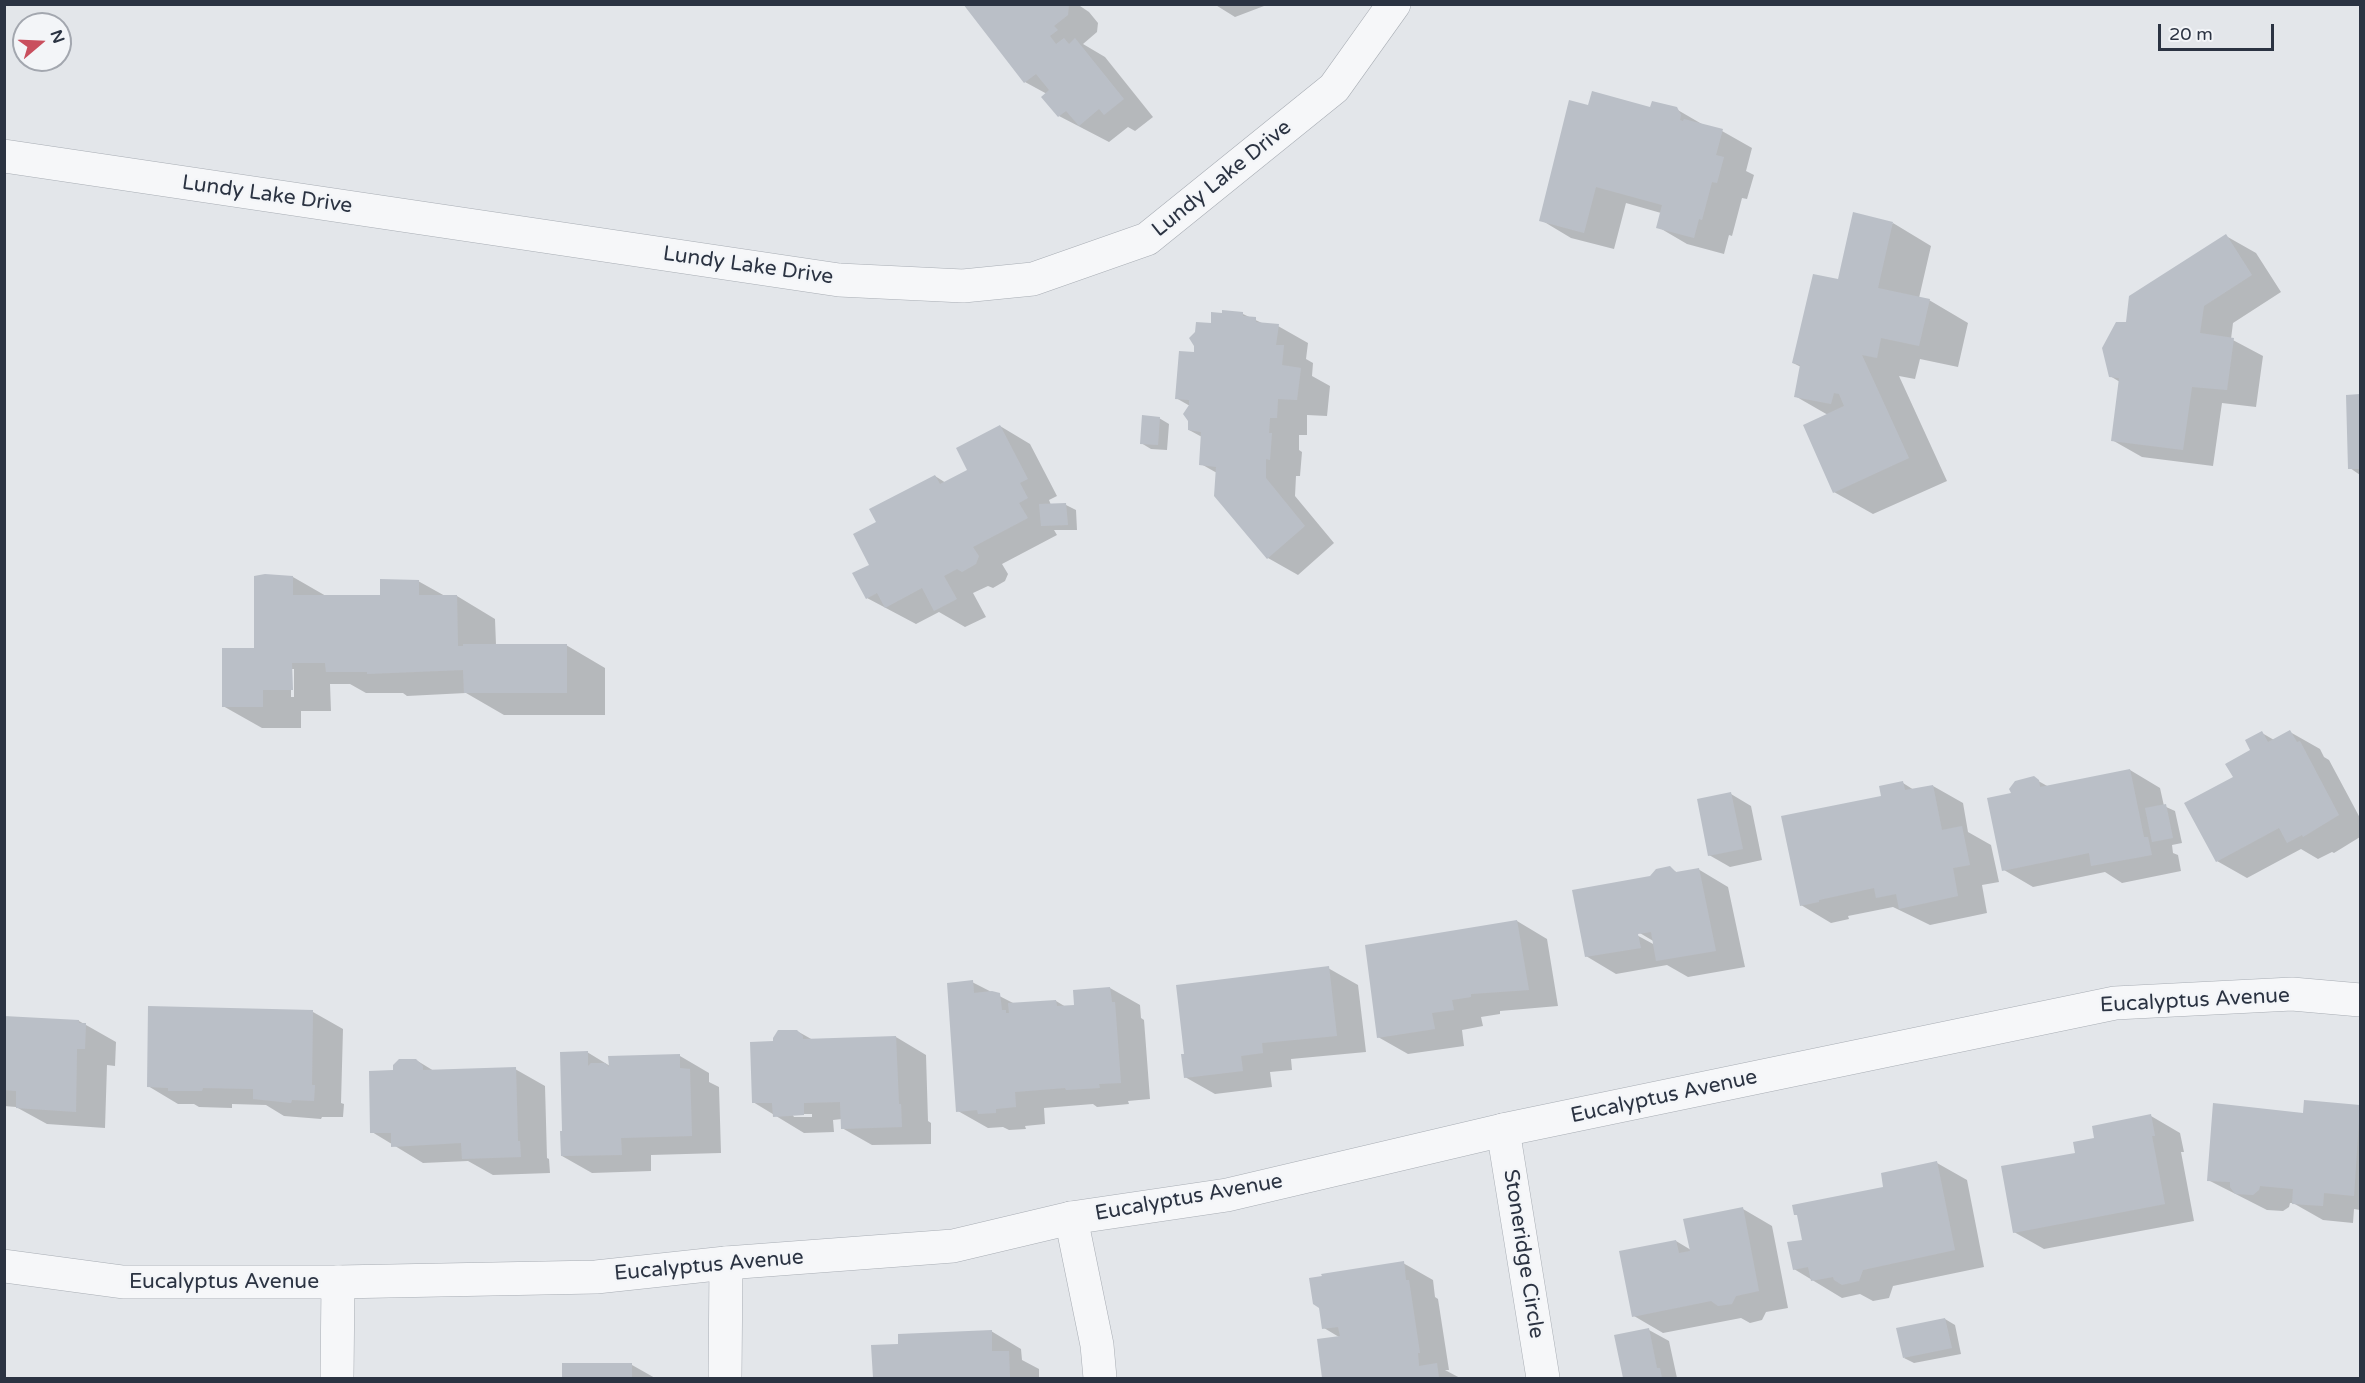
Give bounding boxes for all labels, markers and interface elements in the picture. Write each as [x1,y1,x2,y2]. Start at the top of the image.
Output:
north arrow [12,12,72,72]
scale bar [2161,12,2276,50]
text: 20 m [2169,23,2213,45]
text: N [46,27,69,46]
street label: Lundy Lake Drive [1147,115,1297,243]
street label: Lundy Lake Drive [180,171,354,219]
street label: Lundy Lake Drive [661,242,835,290]
street label: Eucalyptus Avenue [2099,983,2291,1019]
street label: Eucalyptus Avenue [1568,1065,1760,1129]
street label: Stoneridge Circle [1497,1168,1549,1340]
street label: Eucalyptus Avenue [1093,1169,1285,1227]
street label: Eucalyptus Avenue [613,1245,805,1287]
street label: Eucalyptus Avenue [129,1269,319,1295]

